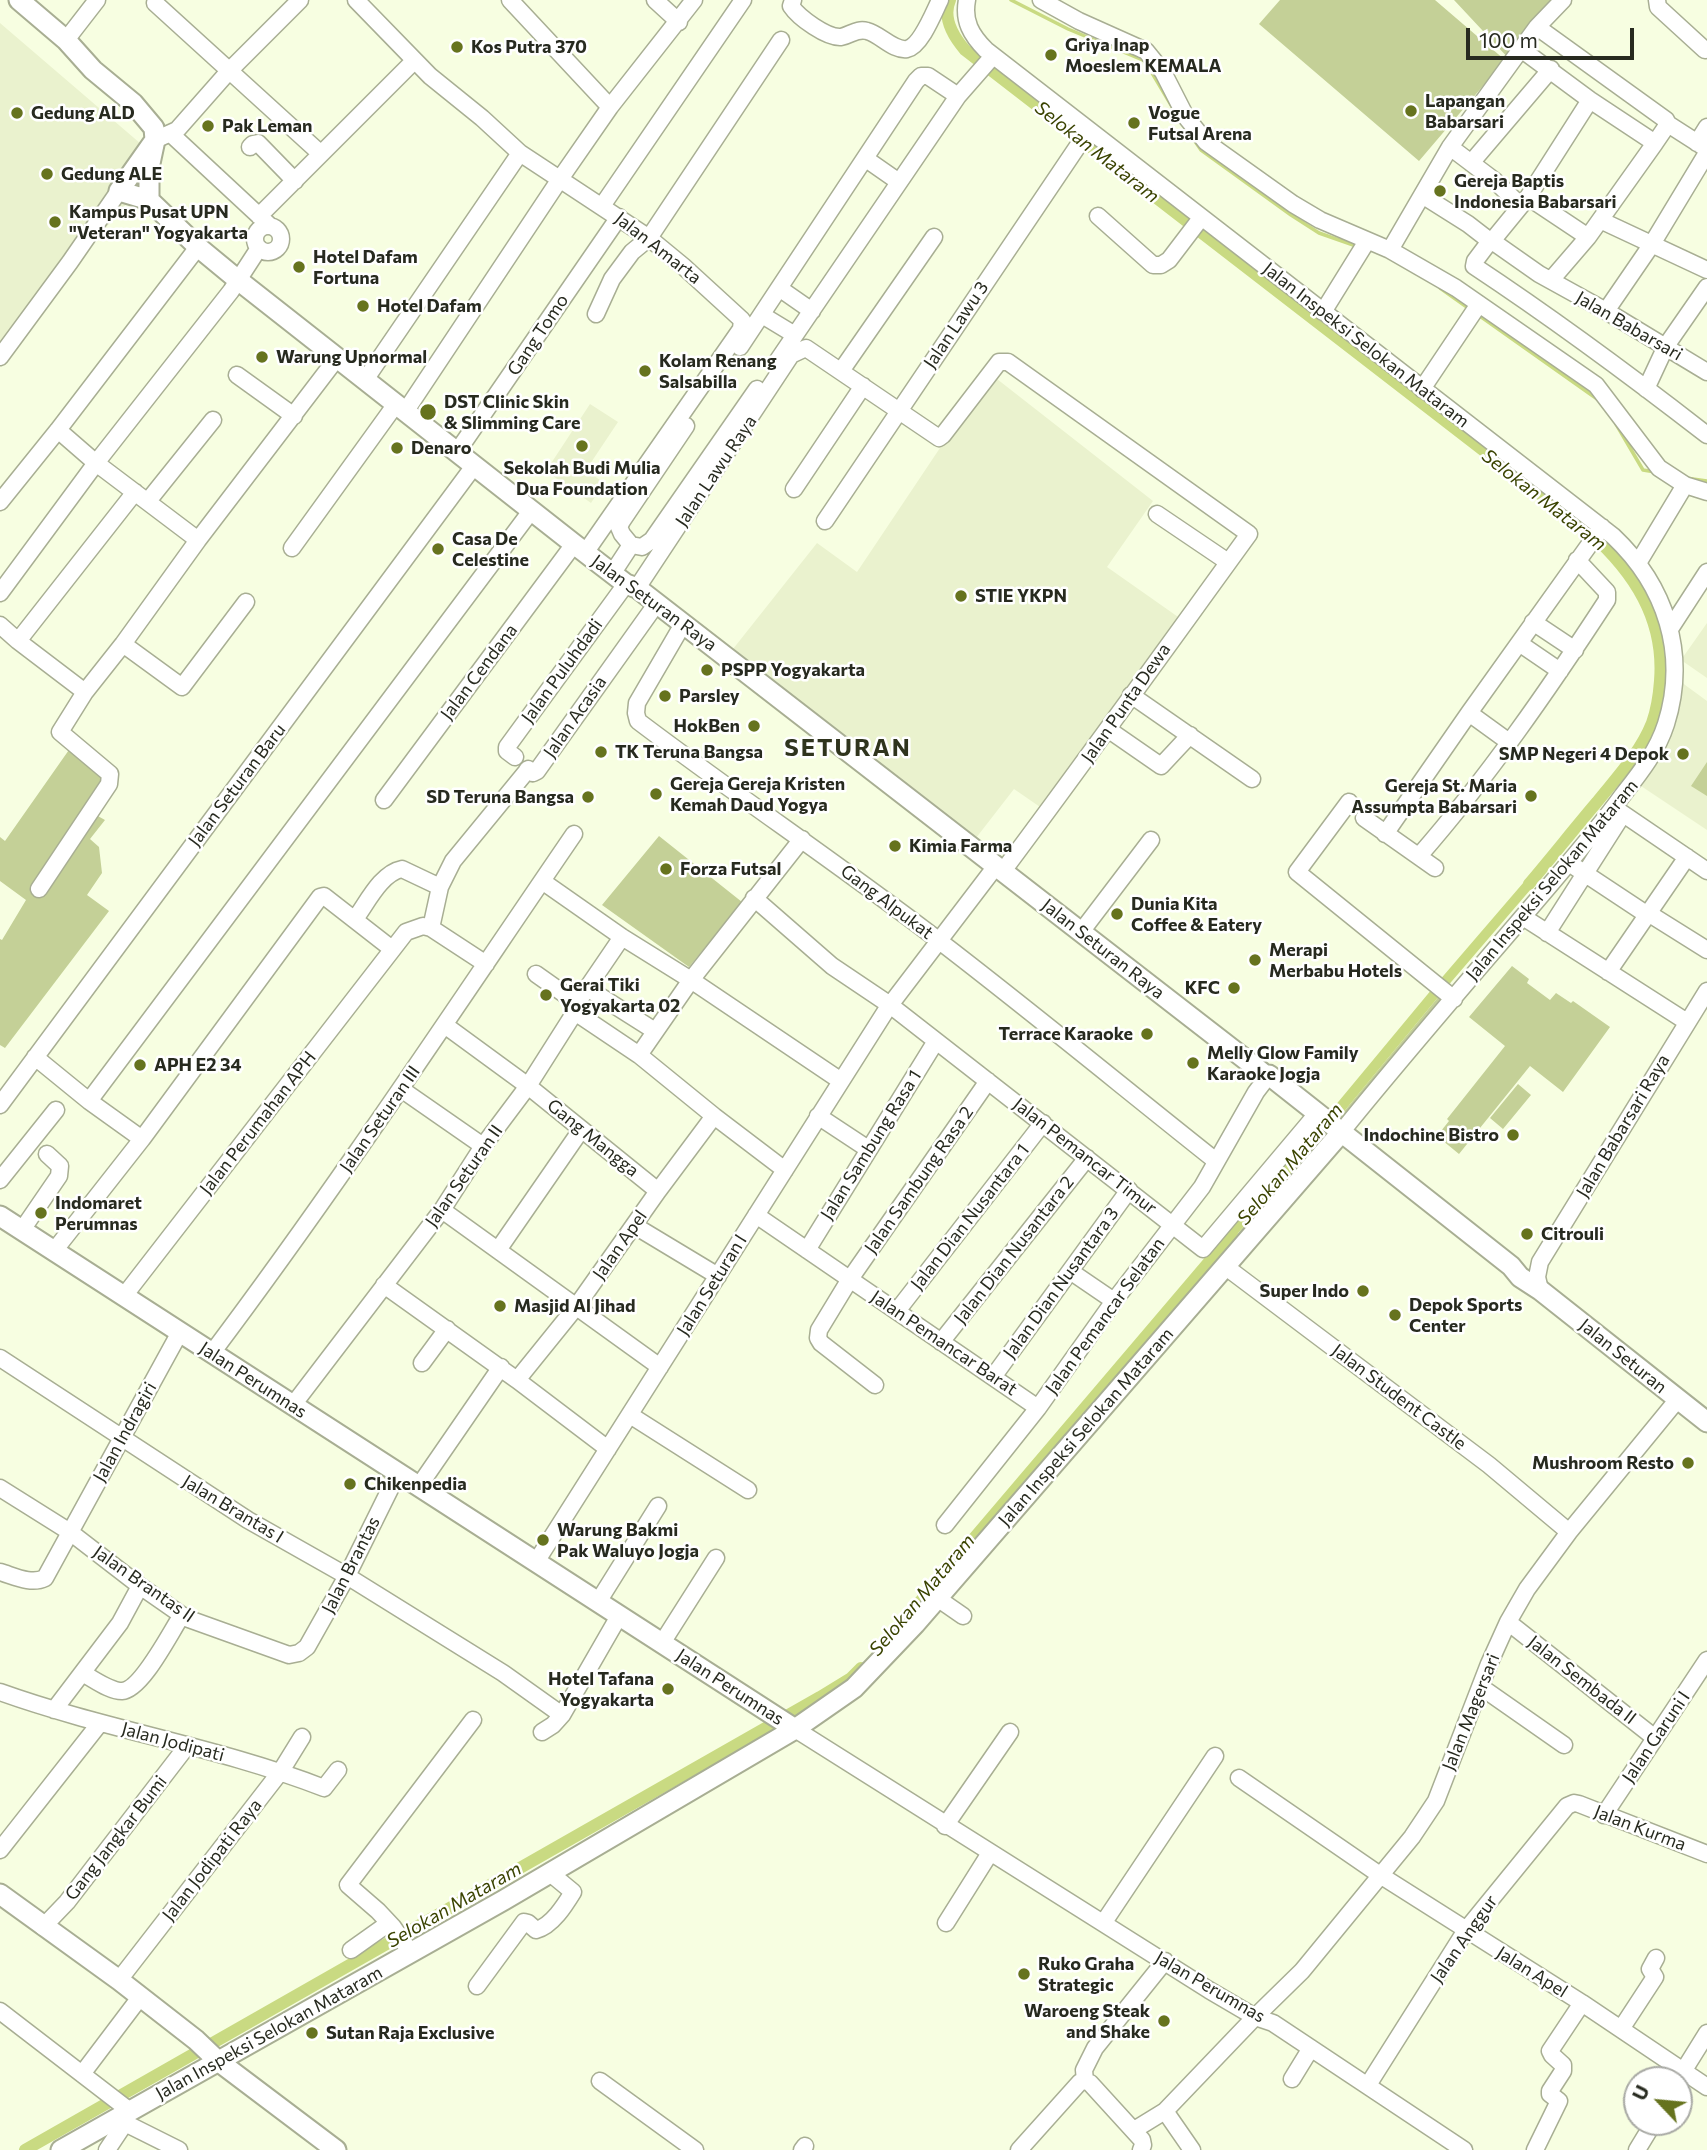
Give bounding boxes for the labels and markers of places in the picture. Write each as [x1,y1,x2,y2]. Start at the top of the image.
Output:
place label: Griya Inap Moeslem KEMALA [1065,34,1221,76]
place label: Kos Putra 370 [471,36,587,58]
marker: Kos Putra 370 [449,39,465,55]
marker: Griya Inap Moeslem KEMALA [1043,47,1059,63]
place label: Lapangan Babarsari [1425,90,1505,132]
place label: Gedung ALD [31,102,135,124]
place label: Vogue Futsal Arena [1148,102,1252,144]
marker: Lapangan Babarsari [1403,103,1419,119]
marker: Gedung ALD [9,105,25,121]
place label: Pak Leman [222,115,312,137]
marker: Vogue Futsal Arena [1126,115,1142,131]
marker: Pak Leman [200,118,216,134]
place label: Gedung ALE [61,163,162,185]
marker: Gedung ALE [39,166,55,182]
place label: Gereja Baptis Indonesia Babarsari [1454,170,1617,212]
marker: Gereja Baptis Indonesia Babarsari [1432,183,1448,199]
place label: Kampus Pusat UPN "Veteran" Yogyakarta [69,201,248,244]
marker: Kampus Pusat UPN "Veteran" Yogyakarta [47,214,63,230]
place label: Hotel Dafam Fortuna [313,246,418,288]
marker: Hotel Dafam Fortuna [291,259,307,275]
place label: Hotel Dafam [377,295,482,317]
marker: Hotel Dafam [355,298,371,314]
place label: Warung Upnormal [276,346,427,368]
marker: Warung Upnormal [254,349,270,365]
place label: Kolam Renang Salsabilla [659,350,777,392]
marker: Kolam Renang Salsabilla [637,363,653,379]
place label: DST Clinic Skin & Slimming Care [444,391,581,434]
marker: DST Clinic Skin & Slimming Care [418,402,438,422]
place label: Denaro [411,437,472,459]
marker: Sekolah Budi Mulia Dua Foundation [574,438,590,454]
marker: Denaro [389,440,405,456]
place label: Sekolah Budi Mulia Dua Foundation [503,457,661,500]
place label: Casa De Celestine [452,528,529,570]
marker: Casa De Celestine [430,541,446,557]
place label: STIE YKPN [975,585,1067,607]
marker: STIE YKPN [953,588,969,604]
place label: PSPP Yogyakarta [721,659,865,681]
marker: PSPP Yogyakarta [699,662,715,678]
place label: Parsley [679,685,740,707]
marker: Parsley [657,688,673,704]
place label: HokBen [674,715,740,737]
marker: HokBen [746,718,762,734]
place label: TK Teruna Bangsa [615,741,763,763]
place label: SMP Negeri 4 Depok [1499,743,1669,765]
marker: TK Teruna Bangsa [593,744,609,760]
marker: SMP Negeri 4 Depok [1675,746,1691,762]
place label: Gereja Gereja Kristen Kemah Daud Yogya [670,773,845,816]
place label: Gereja St. Maria Assumpta Babarsari [1351,775,1517,818]
place label: SD Teruna Bangsa [426,786,574,808]
marker: Gereja Gereja Kristen Kemah Daud Yogya [648,786,664,802]
marker: Gereja St. Maria Assumpta Babarsari [1523,788,1539,804]
marker: SD Teruna Bangsa [580,789,596,805]
place label: Kimia Farma [909,835,1012,857]
marker: Kimia Farma [887,838,903,854]
place label: Forza Futsal [680,858,781,880]
marker: Forza Futsal [658,861,674,877]
place label: Dunia Kita Coffee & Eatery [1131,893,1262,936]
marker: Dunia Kita Coffee & Eatery [1109,906,1125,922]
place label: Merapi Merbabu Hotels [1269,939,1402,982]
marker: Merapi Merbabu Hotels [1247,952,1263,968]
place label: Gerai Tiki Yogyakarta 02 [560,974,680,1016]
place label: KFC [1185,977,1220,999]
marker: KFC [1226,980,1242,996]
marker: Gerai Tiki Yogyakarta 02 [538,987,554,1003]
place label: Terrace Karaoke [999,1023,1133,1045]
marker: Terrace Karaoke [1139,1026,1155,1042]
place label: Melly Glow Family Karaoke Jogja [1207,1042,1359,1084]
place label: APH E2 34 [154,1054,241,1076]
marker: Melly Glow Family Karaoke Jogja [1185,1055,1201,1071]
marker: APH E2 34 [132,1057,148,1073]
place label: Indochine Bistro [1363,1124,1499,1146]
marker: Indochine Bistro [1505,1127,1521,1143]
place label: Indomaret Perumnas [55,1192,142,1234]
marker: Indomaret Perumnas [33,1205,49,1221]
place label: Citrouli [1541,1223,1604,1245]
marker: Citrouli [1519,1226,1535,1242]
place label: Super Indo [1260,1280,1349,1302]
marker: Super Indo [1355,1283,1371,1299]
place label: Depok Sports Center [1409,1294,1522,1336]
place label: Masjid Al Jihad [514,1295,635,1317]
marker: Masjid Al Jihad [492,1298,508,1314]
marker: Depok Sports Center [1387,1307,1403,1323]
place label: Mushroom Resto [1532,1452,1674,1474]
marker: Mushroom Resto [1680,1455,1696,1471]
place label: Chikenpedia [364,1473,467,1495]
marker: Chikenpedia [342,1476,358,1492]
place label: Warung Bakmi Pak Waluyo Jogja [557,1519,699,1562]
marker: Warung Bakmi Pak Waluyo Jogja [535,1532,551,1548]
place label: Hotel Tafana Yogyakarta [548,1668,654,1710]
marker: Hotel Tafana Yogyakarta [660,1681,676,1697]
place label: Ruko Graha Strategic [1038,1953,1134,1996]
marker: Ruko Graha Strategic [1016,1966,1032,1982]
place label: Waroeng Steak and Shake [1024,2000,1150,2042]
marker: Waroeng Steak and Shake [1156,2013,1172,2029]
place label: Sutan Raja Exclusive [326,2022,494,2044]
marker: Sutan Raja Exclusive [304,2025,320,2041]

